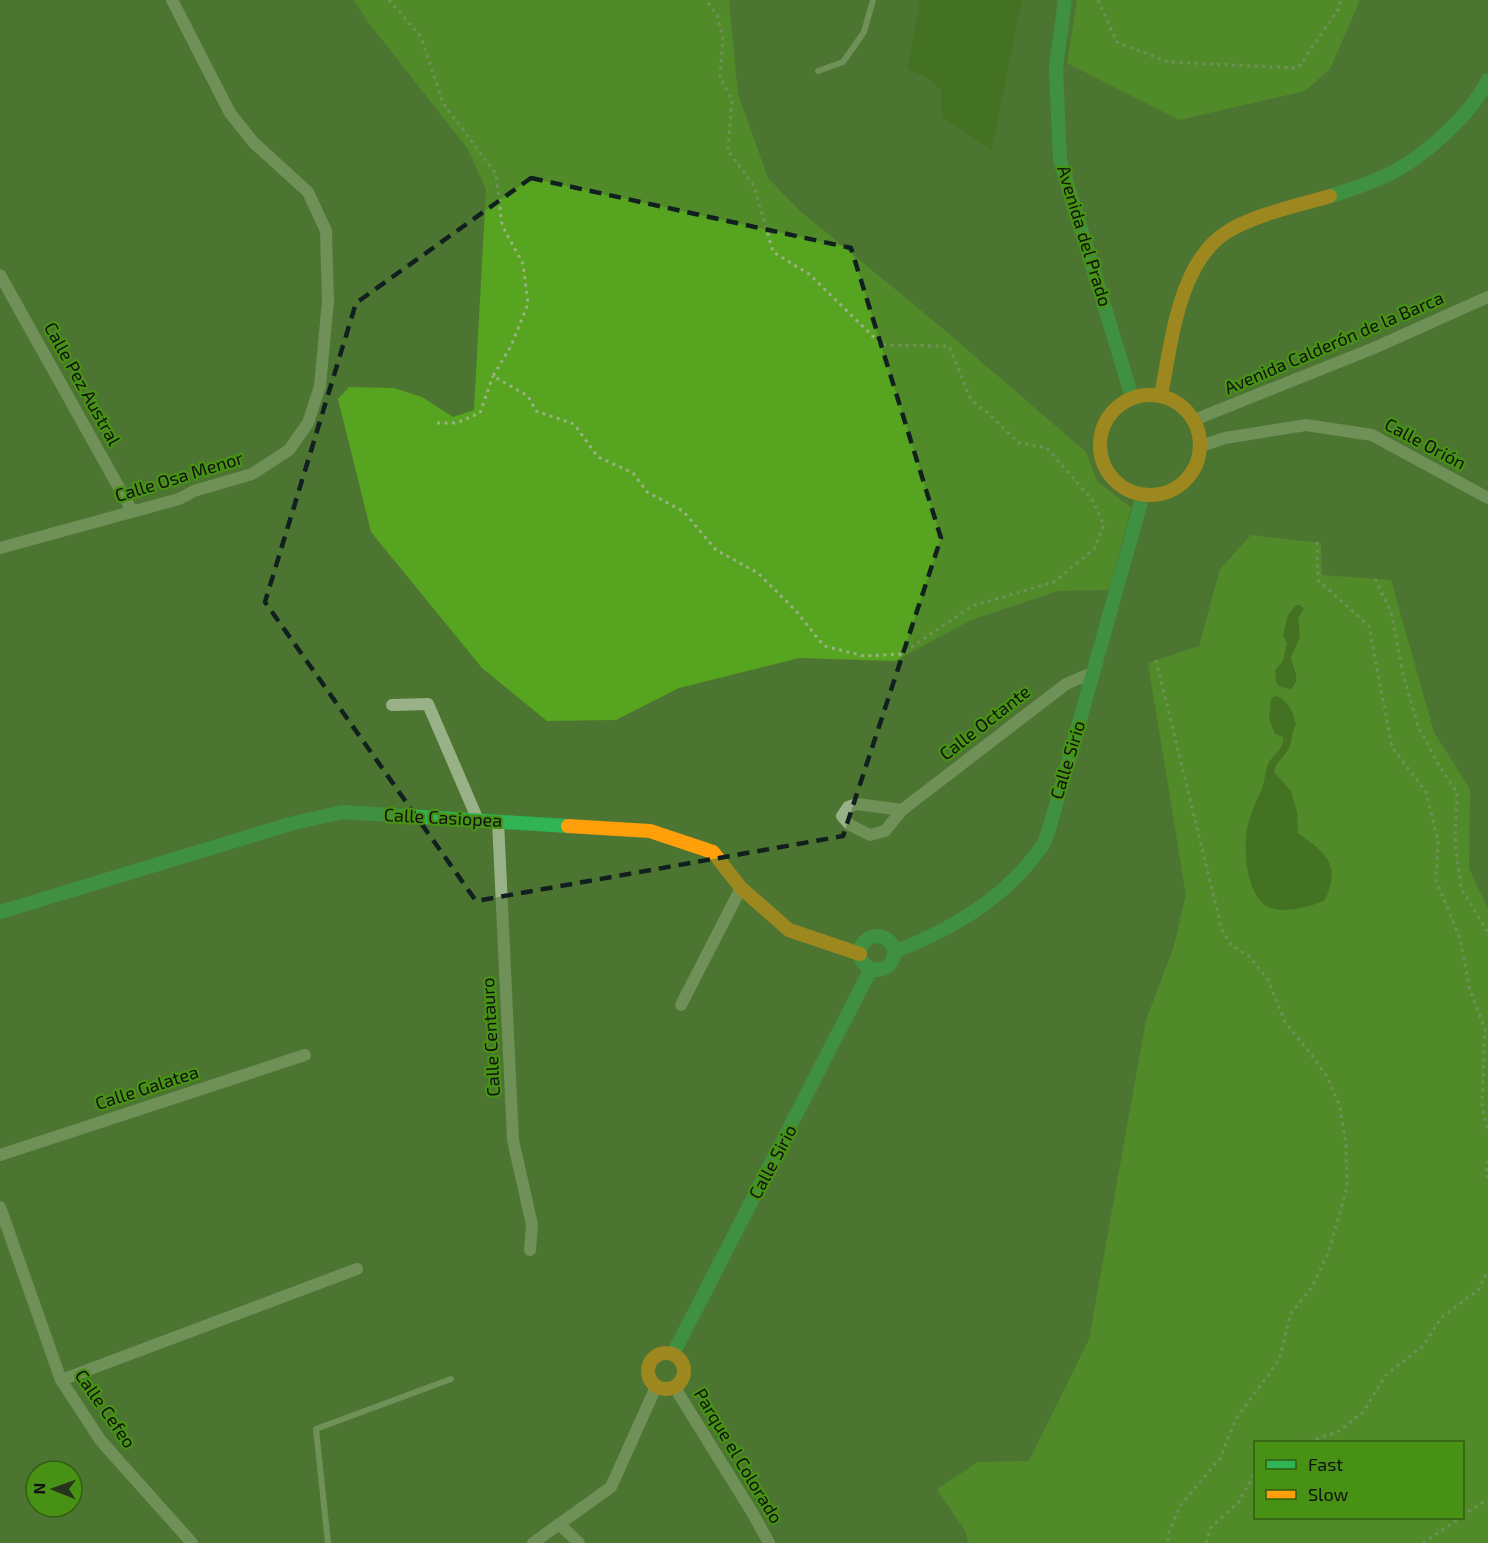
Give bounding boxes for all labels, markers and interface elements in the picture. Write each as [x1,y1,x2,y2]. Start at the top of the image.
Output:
street label: Avenida del Prado [1053,163,1117,309]
street label: Avenida Calderón de la Barca [1221,286,1447,398]
street label: Calle Pez Austral [40,318,126,449]
street label: Calle Orión [1381,413,1470,474]
street label: Calle Osa Menor [112,446,245,506]
street label: Calle Octante [935,680,1034,764]
street label: Calle Sirio [1045,718,1089,802]
street label: Calle Casiopea [383,803,503,831]
street label: Calle Centauro [476,977,504,1097]
street label: Calle Galatea [92,1060,201,1114]
street label: Calle Sirio [743,1121,801,1202]
street label: Calle Cefeo [71,1365,141,1452]
street label: Parque el Colorado [690,1384,788,1527]
legend [1254,1441,1464,1519]
text: Fast [1308,1453,1343,1475]
north arrow [24,1459,84,1519]
text: N [29,1483,48,1495]
text: Slow [1308,1483,1349,1505]

